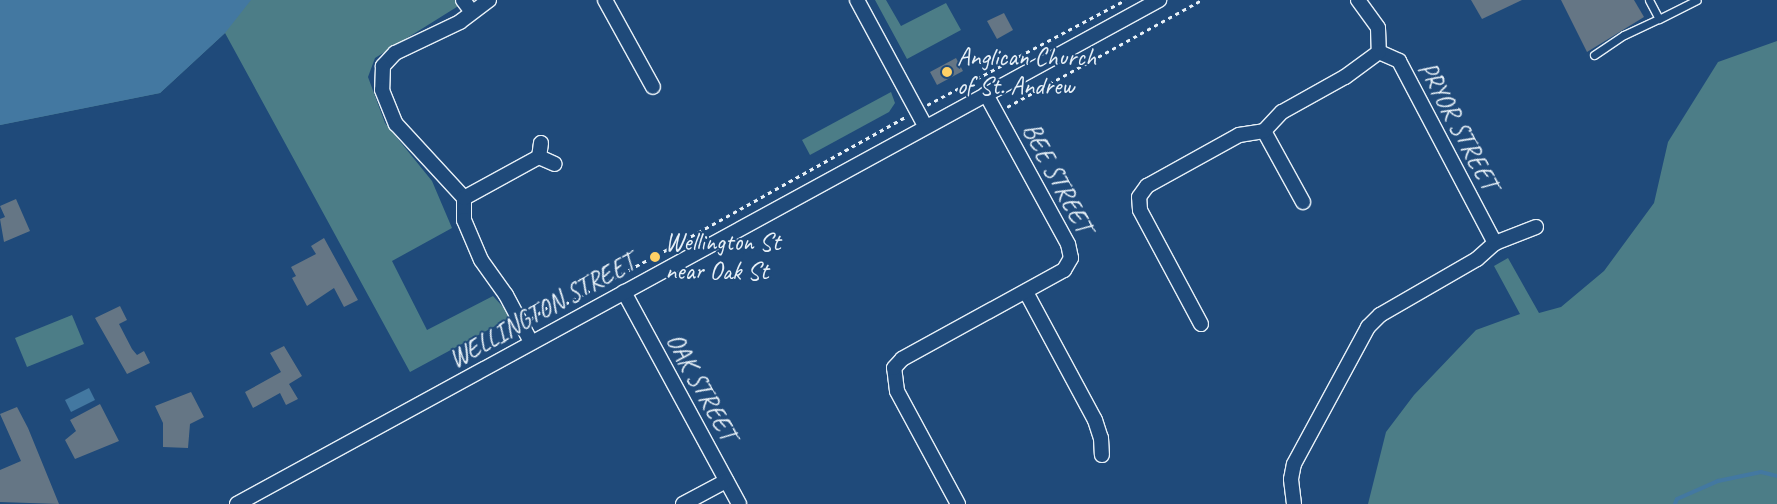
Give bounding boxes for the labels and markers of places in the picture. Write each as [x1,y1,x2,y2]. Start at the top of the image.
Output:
place label: Anglican Church of St. Andrew [957,43,1097,102]
marker: Anglican Church of St. Andrew [941,66,953,78]
place label: Wellington St near Oak St [665,228,780,287]
marker: Wellington St near Oak St [649,251,661,263]

